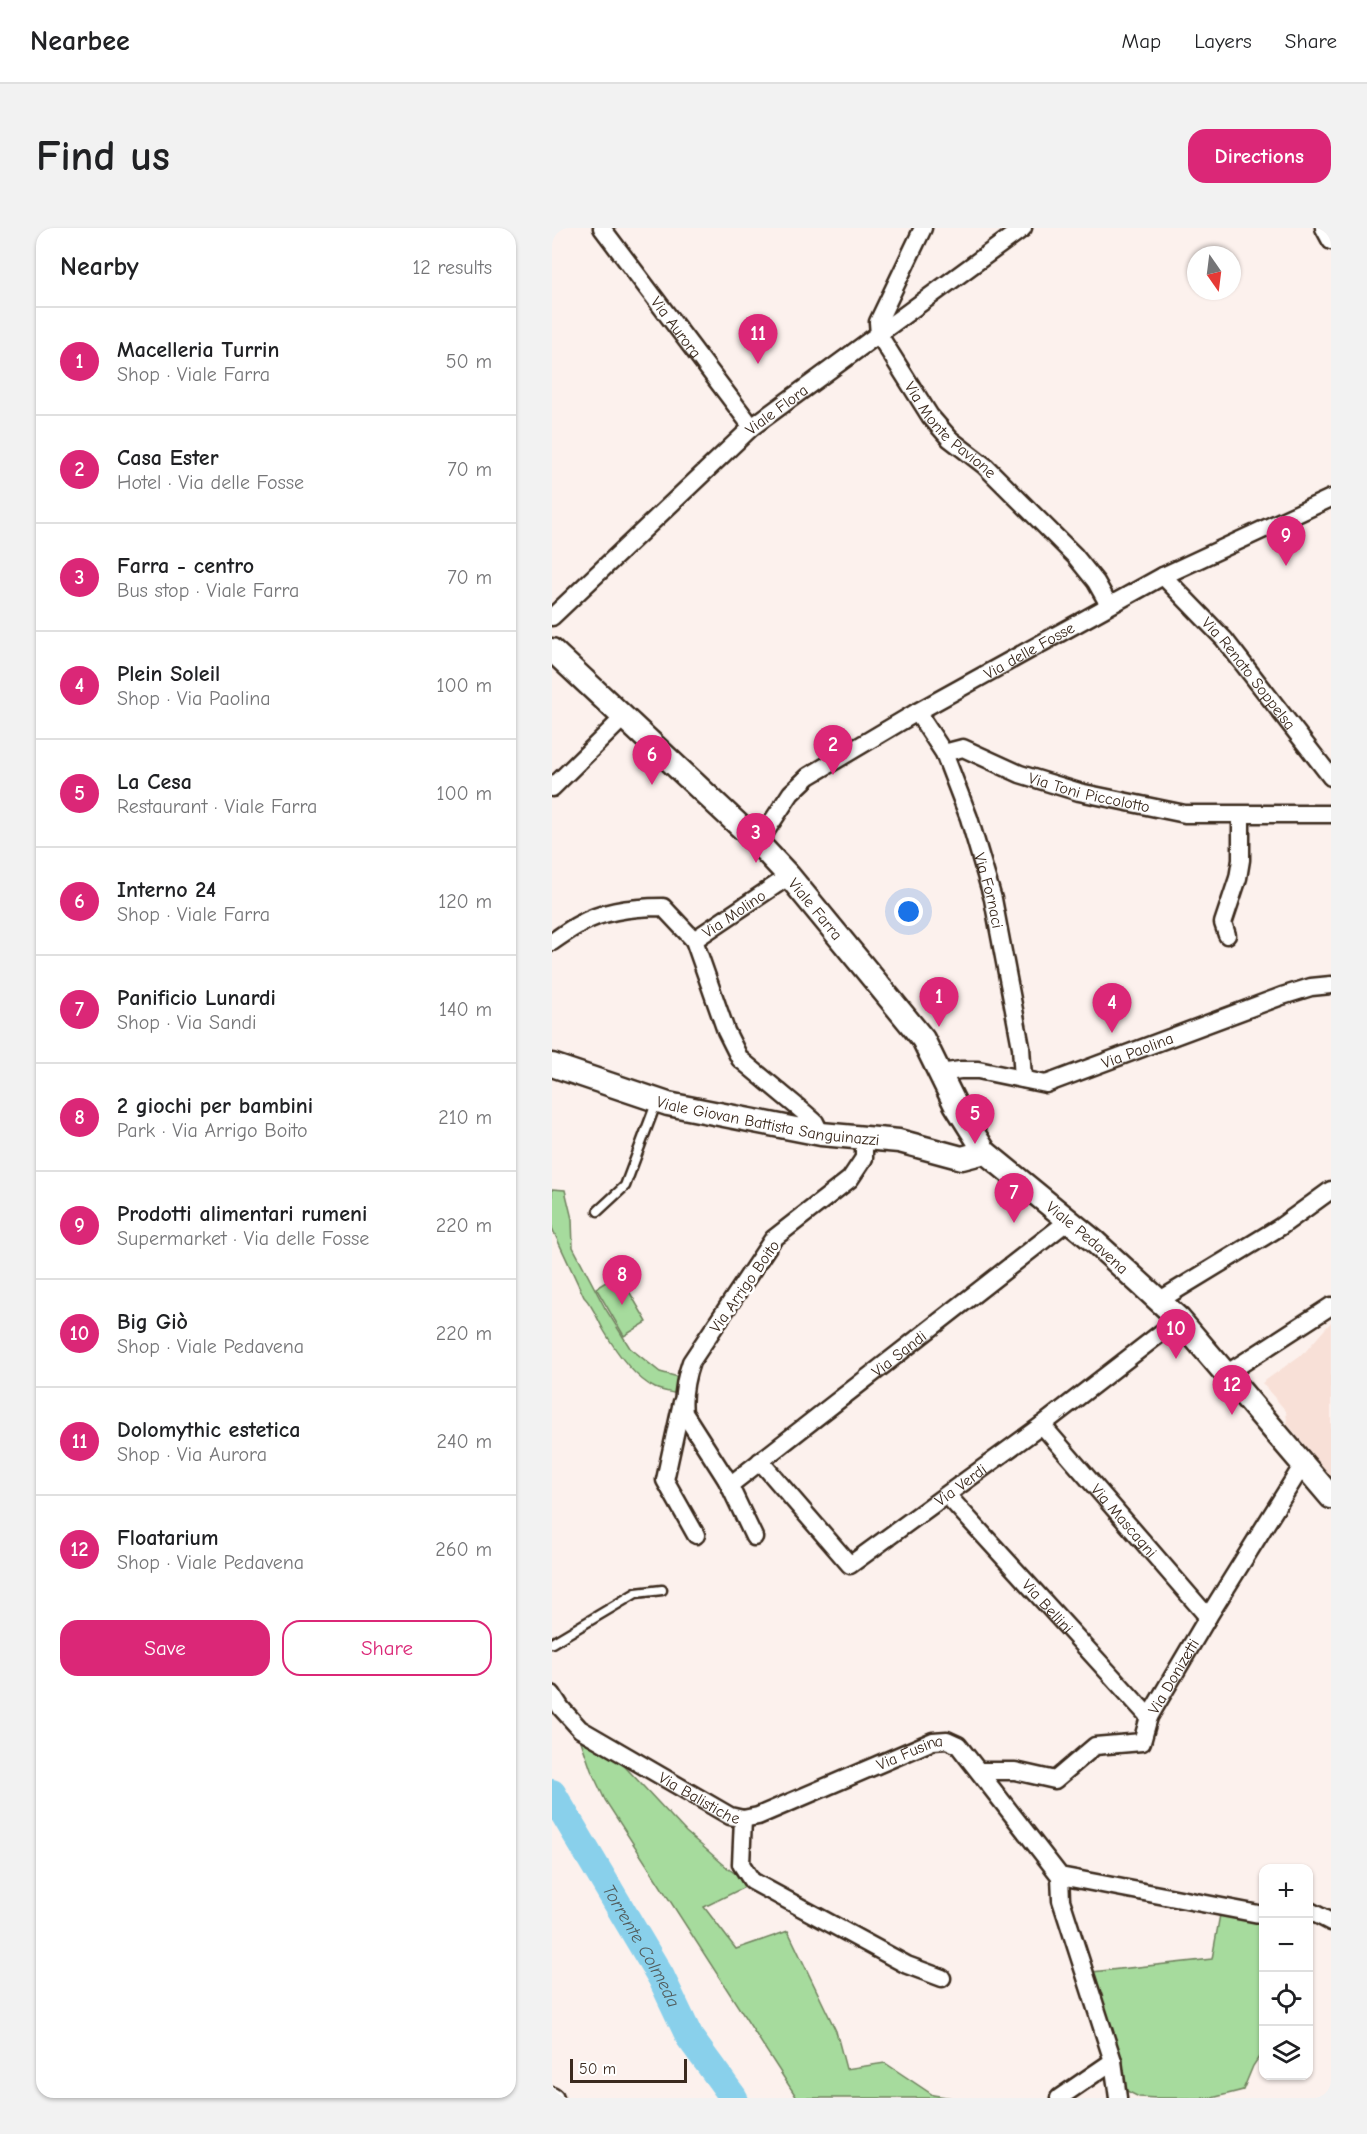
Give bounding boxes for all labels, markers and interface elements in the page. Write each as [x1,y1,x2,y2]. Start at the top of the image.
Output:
text: Nearbee [30,25,130,57]
text: Map [1122,29,1161,53]
text: Layers [1194,29,1252,53]
text: Share [1285,29,1337,53]
button: Directions [1188,129,1331,183]
text: Find us [36,132,170,181]
north arrow [1187,246,1241,300]
text: Nearby [60,252,139,282]
text: 12 results [412,256,492,279]
street label: Via Aurora [647,293,705,362]
pin: 11 [738,314,778,364]
text: Macelleria Turrin [117,337,279,363]
text: 1 [76,350,83,373]
text: 50 m [446,350,492,373]
text: Shop · Viale Farra [117,363,270,386]
street label: Via Monte Pavione [901,379,1000,482]
street label: Viale Flora [742,381,812,439]
text: Casa Ester [117,445,219,471]
text: 2 [75,458,84,481]
text: 70 m [447,458,492,481]
text: Hotel · Via delle Fosse [117,471,304,494]
pin: 9 [1266,516,1306,566]
text: Farra - centro [117,553,254,579]
text: 3 [75,566,84,589]
text: 70 m [447,566,492,589]
text: Bus stop · Viale Farra [117,579,299,602]
street label: Via Renato Soppelsa [1198,614,1299,734]
street label: Via delle Fosse [981,619,1078,683]
text: Plein Soleil [117,661,220,687]
text: 4 [75,674,84,697]
text: 100 m [437,674,492,697]
text: Shop · Via Paolina [117,687,271,710]
pin: 2 [814,726,852,775]
pin: 6 [632,736,672,785]
text: La Cesa [117,769,192,795]
street label: Via Toni Piccolotto [1026,769,1151,816]
text: 5 [74,782,85,805]
text: 100 m [437,782,492,805]
text: Restaurant · Viale Farra [117,795,317,818]
pin: 3 [736,814,776,863]
street label: Via Fornaci [970,851,1006,930]
street label: Viale Farra [785,875,846,944]
text: Interno 24 [117,877,216,903]
street label: Via Molino [699,886,769,942]
text: 6 [74,890,85,913]
text: 120 m [438,890,492,913]
your location [894,897,923,926]
text: Shop · Viale Farra [117,903,270,926]
pin: 1 [920,978,958,1027]
pin: 4 [1092,984,1132,1033]
text: Panificio Lunardi [117,985,276,1011]
text: 7 [75,998,84,1021]
text: 140 m [439,998,492,1021]
text: Shop · Via Sandi [117,1011,257,1034]
street label: Via Paolina [1099,1029,1176,1072]
text: 2 giochi per bambini [117,1093,313,1119]
street label: Viale Giovan Battista Sanguinazzi [654,1093,880,1149]
pin: 5 [956,1094,994,1144]
text: 8 [74,1106,85,1129]
text: 210 m [438,1106,492,1129]
text: Park · Via Arrigo Boito [117,1119,308,1142]
pin: 7 [994,1174,1034,1223]
street label: Viale Pedavena [1042,1198,1132,1278]
text: Prodotti alimentari rumeni [117,1201,367,1227]
text: 9 [74,1214,85,1237]
text: 220 m [436,1214,492,1237]
text: Supermarket · Via delle Fosse [117,1227,369,1250]
street label: Via Arrigo Boito [706,1237,783,1336]
pin: 8 [602,1256,642,1305]
text: Big Giò [117,1309,188,1335]
pin: 10 [1156,1310,1196,1359]
text: 10 [70,1322,89,1345]
text: 220 m [436,1322,492,1345]
street label: Via Sandi [869,1327,930,1381]
text: Shop · Viale Pedavena [117,1335,304,1358]
pin: 12 [1212,1366,1252,1415]
text: Dolomythic estetica [117,1417,300,1443]
text: 11 [72,1430,87,1453]
text: 240 m [437,1430,492,1453]
text: Shop · Via Aurora [117,1443,267,1466]
street label: Via Verdi [932,1461,990,1510]
street label: Via Mascagni [1087,1481,1160,1561]
text: Floatarium [117,1525,219,1551]
text: 12 [71,1538,88,1561]
text: 260 m [435,1538,492,1561]
text: Shop · Viale Pedavena [117,1551,304,1574]
street label: Via Bellini [1018,1576,1076,1637]
button: Save [60,1620,270,1676]
button: Share [282,1620,492,1676]
street label: Via Donizetti [1145,1636,1203,1718]
street label: Via Fusina [874,1732,944,1774]
street label: Via Balistiche [655,1769,741,1828]
map controls [1259,1864,1313,2080]
button: + [1259,1864,1313,1918]
water label: Torrente Colmeda [598,1881,684,2011]
button: − [1259,1918,1313,1972]
button: locate [1259,1972,1313,2026]
button: layers [1259,2026,1313,2080]
scale bar [570,2056,687,2084]
text: 50 m [579,2060,616,2078]

